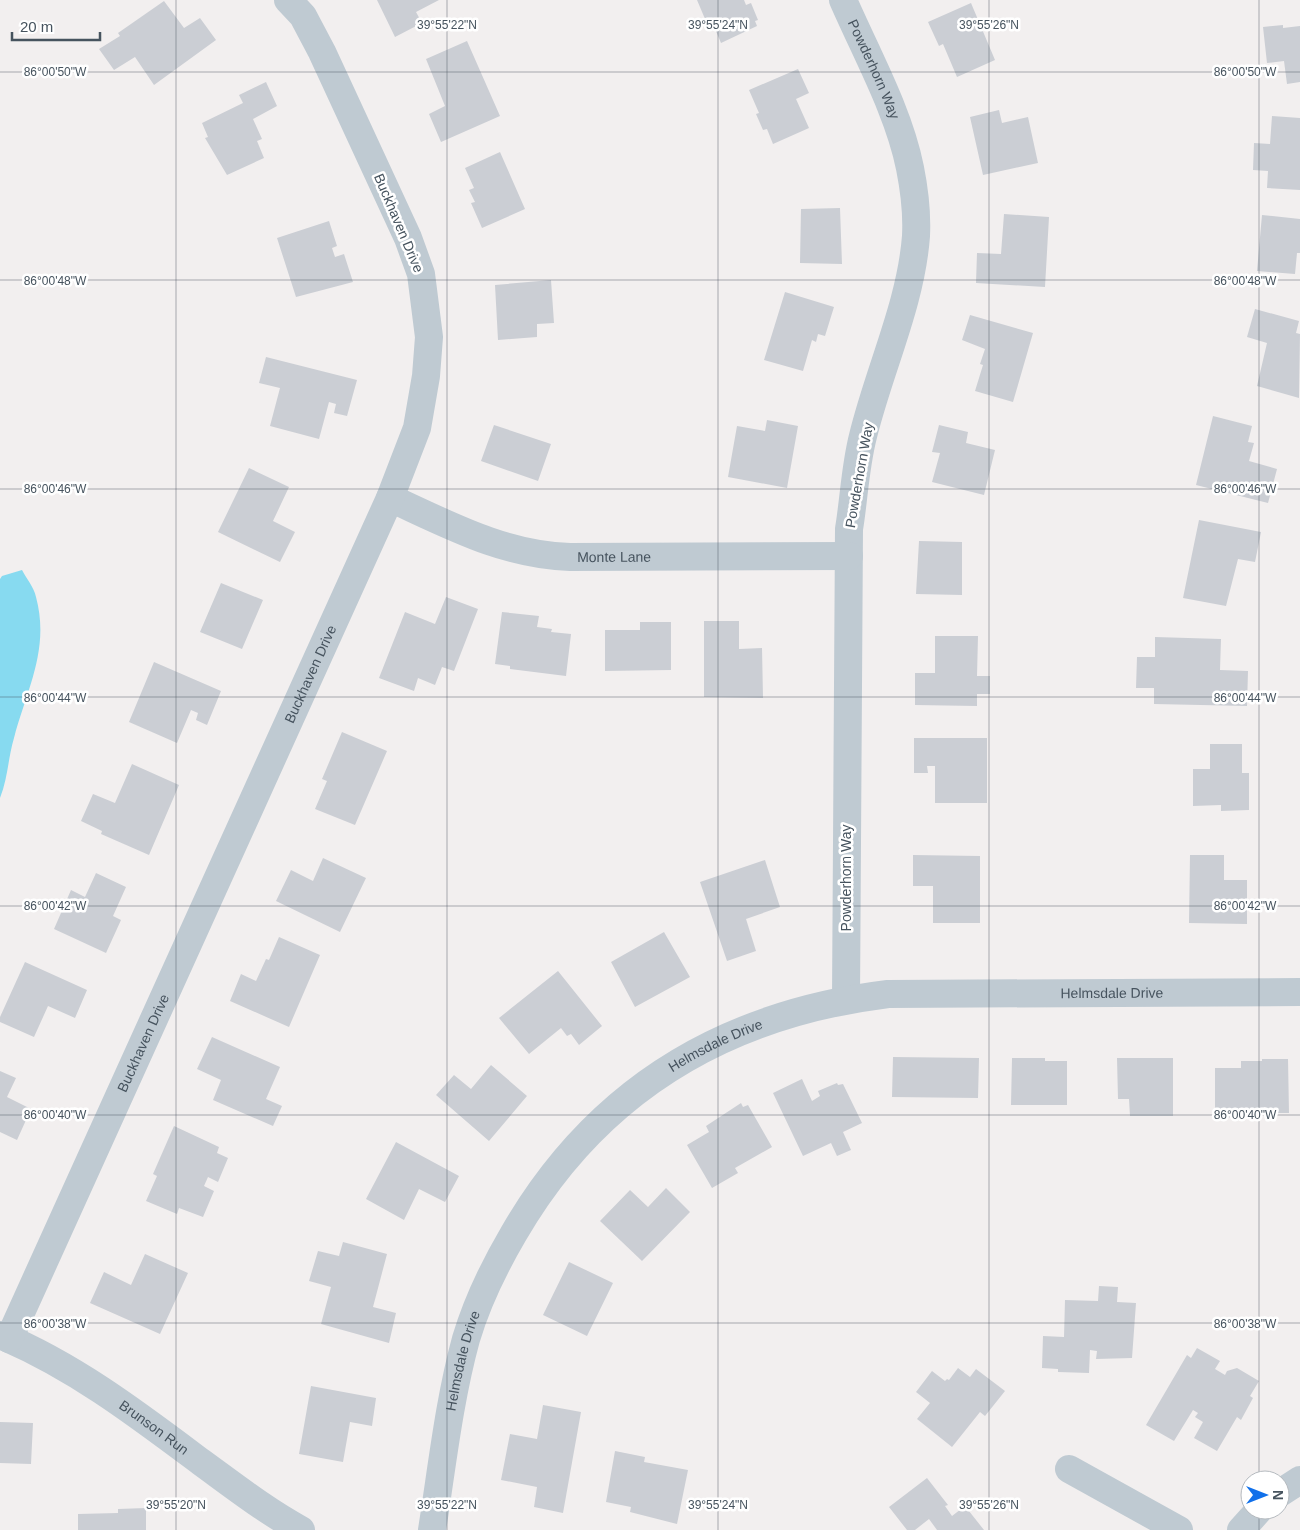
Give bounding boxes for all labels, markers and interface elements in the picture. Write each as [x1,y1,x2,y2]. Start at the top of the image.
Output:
scale bar [12,10,100,42]
street label: Powderhorn Way [845,17,903,121]
text: 20 m [20,18,53,35]
text: 39°55'22"N [417,18,477,32]
text: 39°55'24"N [688,18,748,32]
text: 39°55'26"N [959,18,1019,32]
text: 86°00'50"W [24,65,87,79]
text: 86°00'50"W [1214,65,1277,79]
street label: Buckhaven Drive [371,171,427,275]
text: 86°00'48"W [24,274,87,288]
text: 86°00'48"W [1214,274,1277,288]
street label: Powderhorn Way [842,421,876,529]
text: 86°00'46"W [24,482,87,496]
text: 86°00'46"W [1214,482,1277,496]
street label: Monte Lane [577,549,651,565]
street label: Buckhaven Drive [281,622,339,726]
text: 86°00'44"W [24,691,87,705]
text: 86°00'44"W [1214,691,1277,705]
street label: Powderhorn Way [838,825,854,931]
text: 86°00'42"W [24,899,87,913]
text: 86°00'42"W [1214,899,1277,913]
street label: Helmsdale Drive [1060,985,1164,1001]
street label: Buckhaven Drive [114,991,172,1095]
street label: Helmsdale Drive [665,1016,765,1075]
text: 86°00'40"W [24,1108,87,1122]
text: 86°00'40"W [1214,1108,1277,1122]
street label: Helmsdale Drive [442,1308,483,1412]
text: 86°00'38"W [24,1317,87,1331]
text: 86°00'38"W [1214,1317,1277,1331]
street label: Brunson Run [116,1397,192,1458]
north arrow [1240,1470,1290,1520]
text: N [1270,1490,1286,1500]
text: 39°55'20"N [146,1498,206,1512]
text: 39°55'22"N [417,1498,477,1512]
text: 39°55'24"N [688,1498,748,1512]
text: 39°55'26"N [959,1498,1019,1512]

